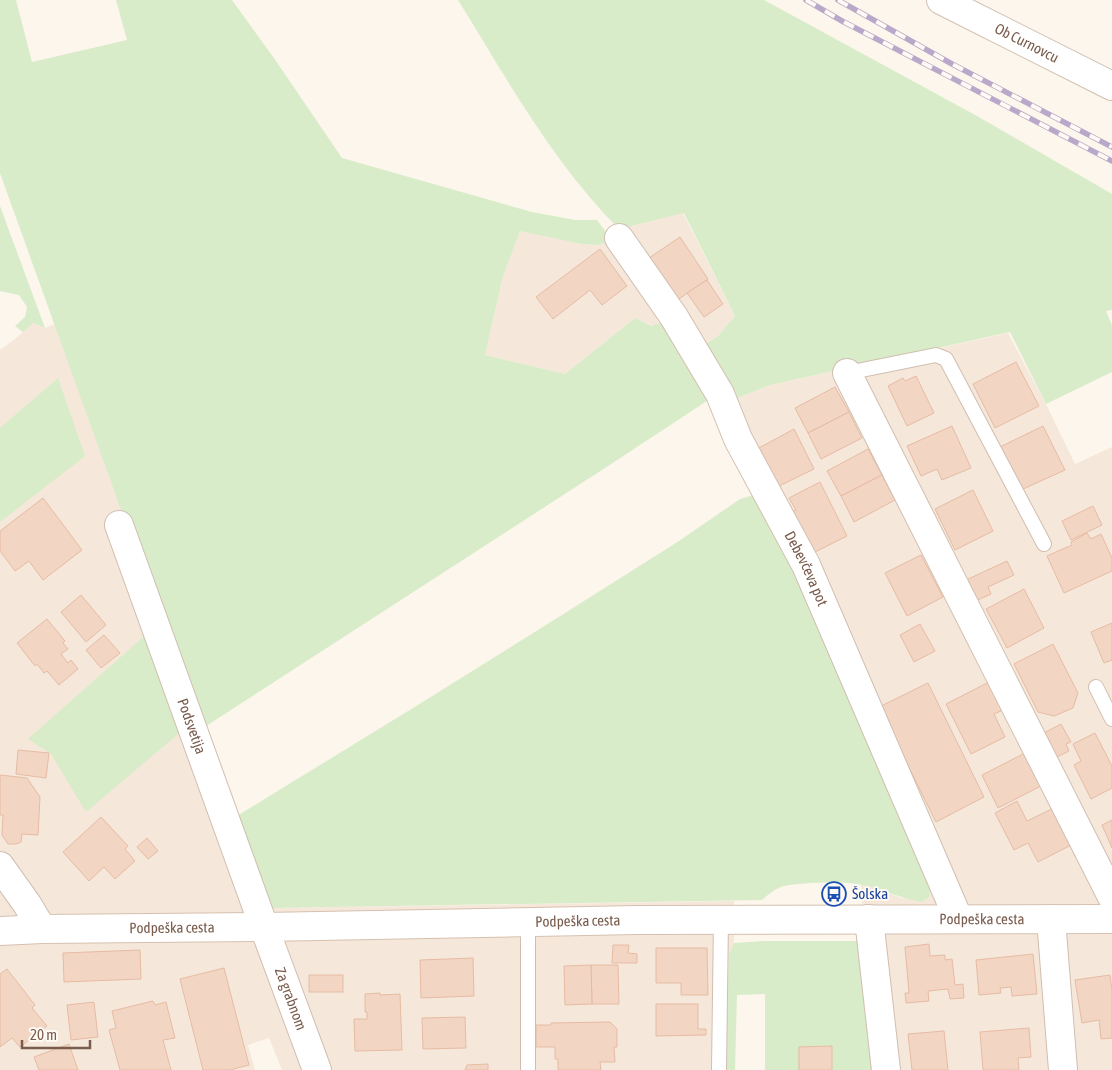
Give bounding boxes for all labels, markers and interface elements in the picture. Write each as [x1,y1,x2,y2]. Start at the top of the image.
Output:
street label: Ob Curnovcu [992,19,1062,66]
street label: Debevčeva pot [781,528,832,608]
street label: Podsvetija [174,696,210,756]
bus stop icon: Šolska [821,881,847,907]
place label: Šolska [852,885,888,902]
street label: Podpeška cesta [939,910,1025,927]
street label: Podpeška cesta [535,911,621,930]
street label: Podpeška cesta [129,918,215,936]
street label: Za grabnom [272,965,310,1032]
scale bar [22,1018,90,1050]
text: 20 m [30,1026,57,1043]

